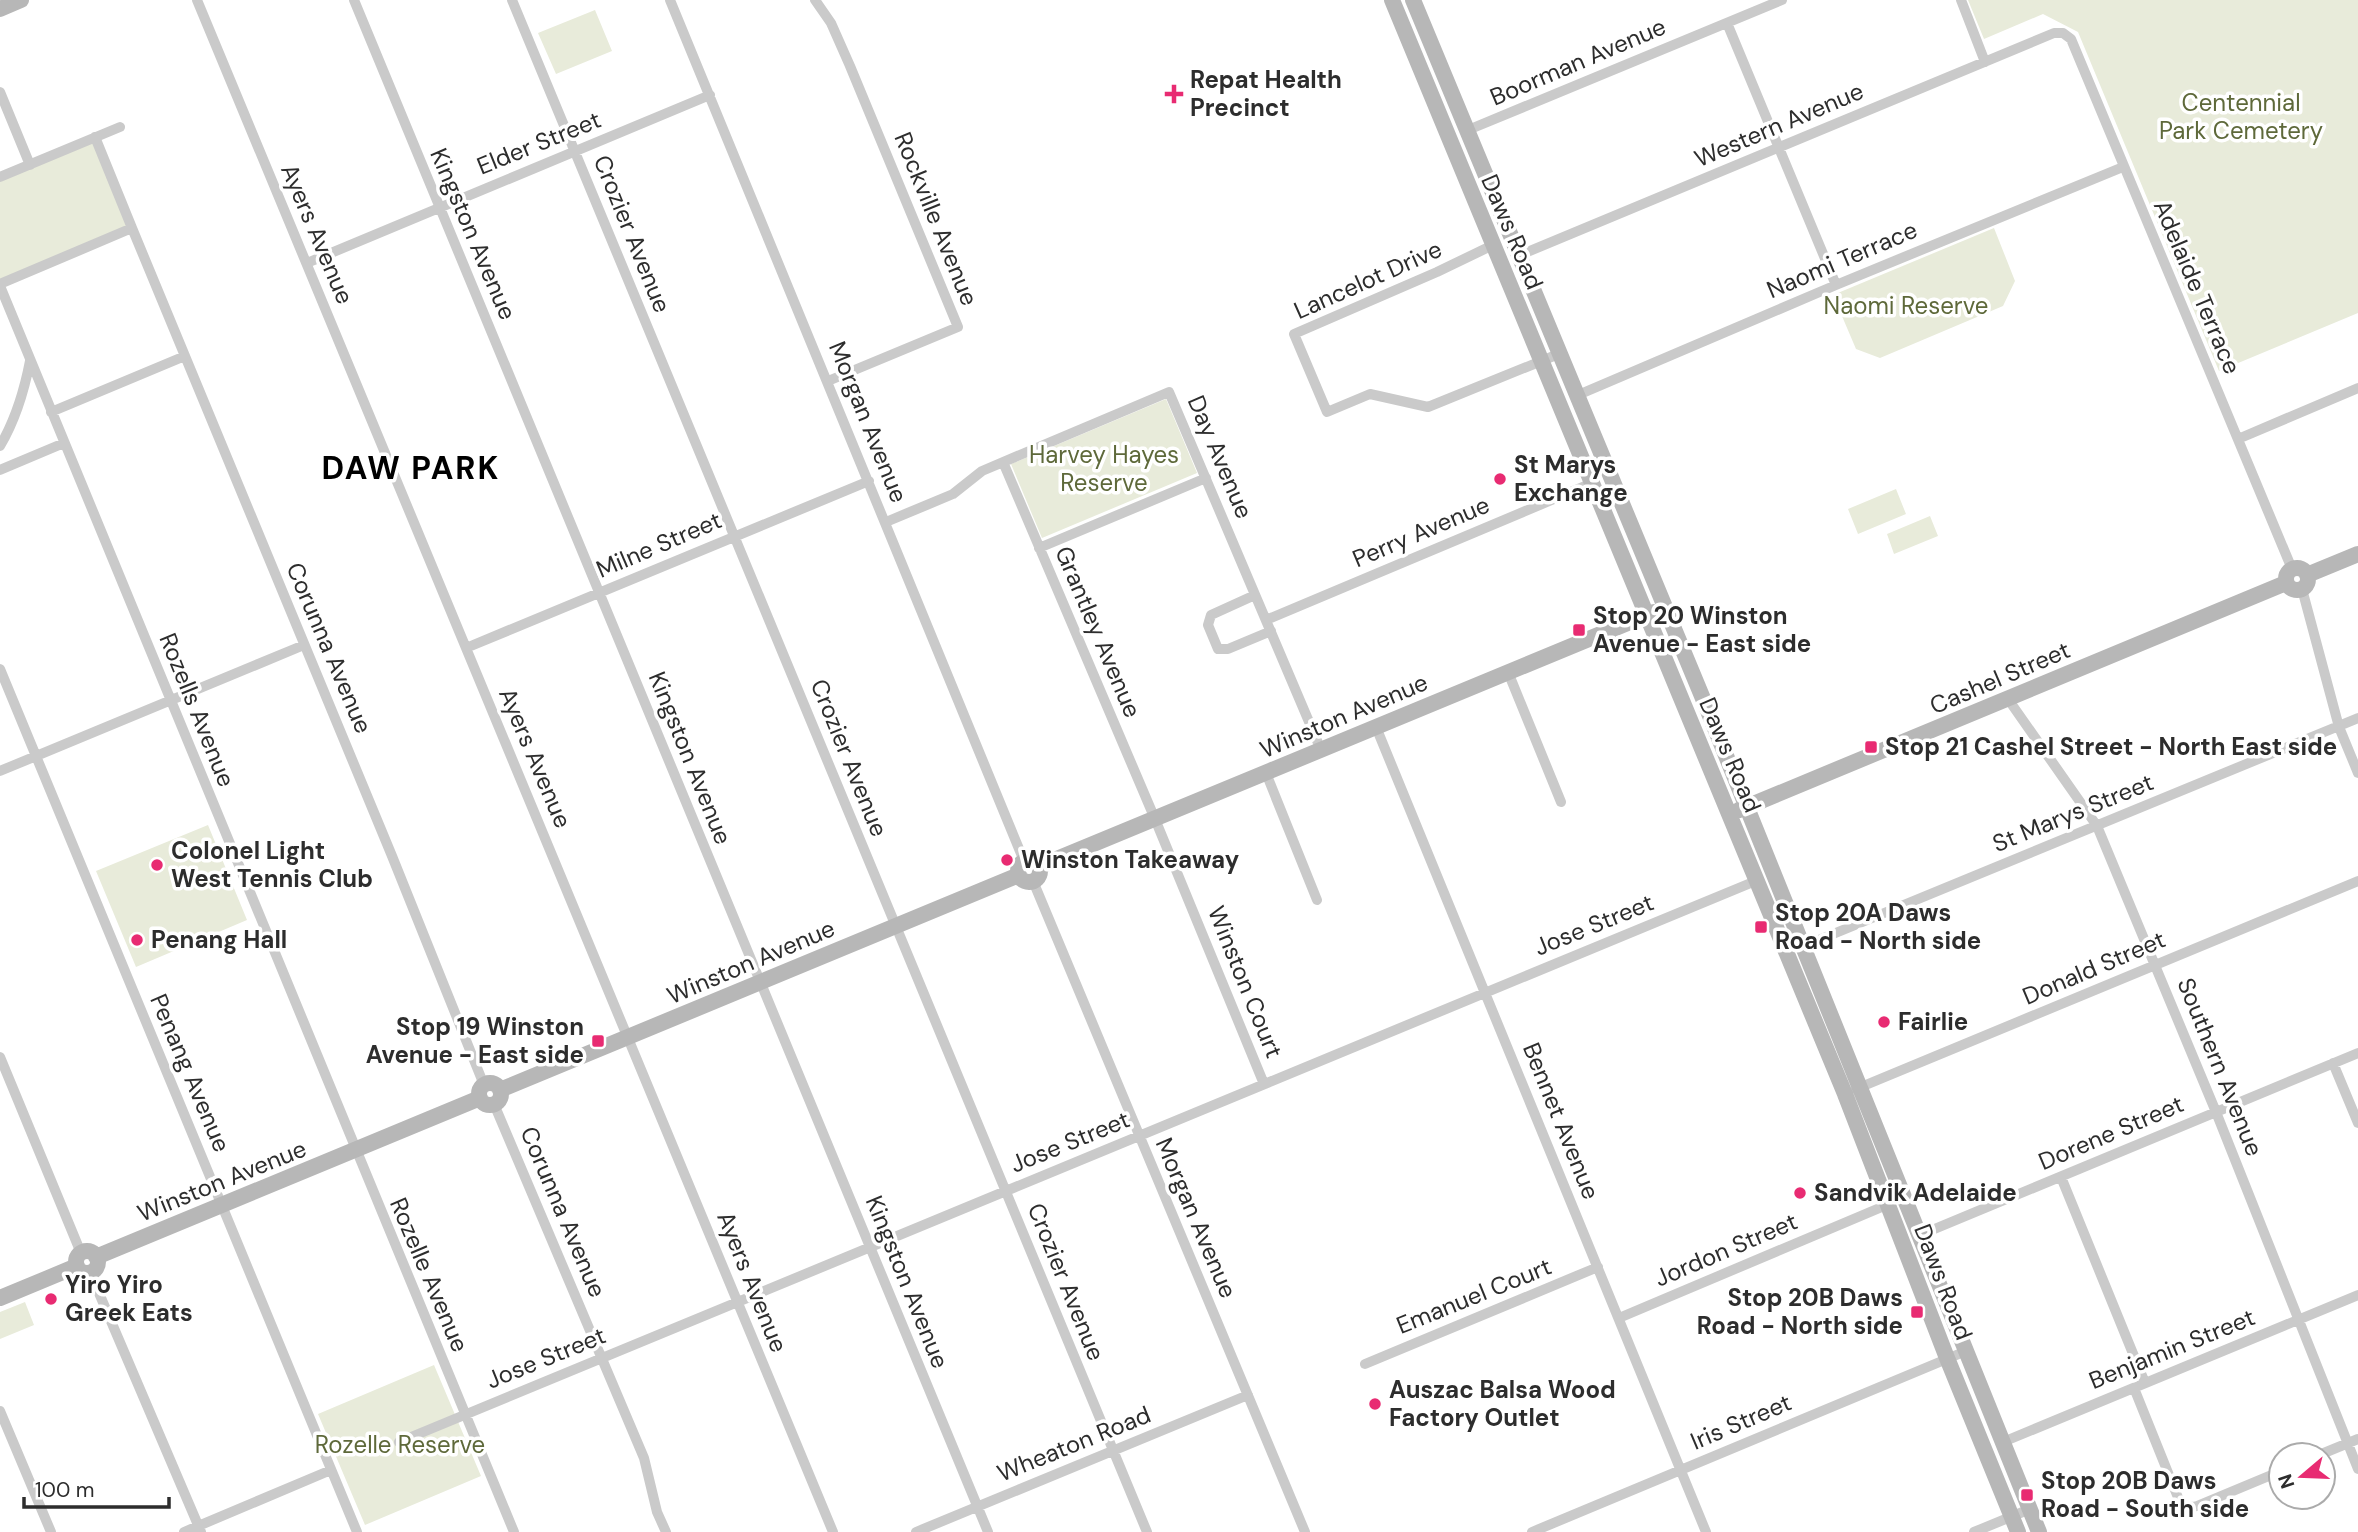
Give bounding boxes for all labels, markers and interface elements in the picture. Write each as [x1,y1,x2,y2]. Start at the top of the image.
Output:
street label: Boorman Avenue [1485,11,1670,113]
place label: Repat Health Precinct [1190,64,1342,123]
street label: Western Avenue [1690,75,1868,174]
marker: Repat Health Precinct [1164,84,1184,104]
park label: Centennial Park Cemetery [2159,87,2323,146]
street label: Elder Street [472,104,605,181]
street label: Rockville Avenue [888,128,985,310]
street label: Kingston Avenue [423,143,524,324]
street label: Crozier Avenue [587,151,678,317]
street label: Ayers Avenue [274,159,361,309]
street label: Daws Road [1474,170,1551,294]
street label: Adelaide Terrace [2147,195,2248,379]
street label: Naomi Terrace [1762,214,1922,305]
street label: Lancelot Drive [1289,233,1447,326]
park label: Naomi Reserve [1824,290,1988,321]
street label: Morgan Avenue [822,337,915,507]
street label: Day Avenue [1181,391,1260,523]
park label: Harvey Hayes Reserve [1029,439,1179,498]
district label: DAW PARK [322,447,500,489]
place label: St Marys Exchange [1514,449,1628,508]
marker: St Marys Exchange [1492,471,1508,487]
street label: Perry Avenue [1348,489,1494,574]
street label: Milne Street [591,504,726,585]
street label: Grantley Avenue [1048,541,1149,722]
street label: Corunna Avenue [280,558,379,738]
place label: Stop 20 Winston Avenue - East side [1593,600,1811,659]
marker: Stop 20 Winston Avenue - East side [1571,622,1587,638]
street label: Rozells Avenue [153,628,242,791]
street label: Cashel Street [1925,634,2075,721]
street label: Winston Avenue [1255,666,1432,765]
street label: Kingston Avenue [642,667,739,849]
street label: Crozier Avenue [804,675,895,841]
street label: Ayers Avenue [492,683,579,833]
street label: Daws Road [1692,693,1769,817]
place label: Stop 21 Cashel Street - North East side [1885,731,2337,762]
marker: Stop 21 Cashel Street - North East side [1863,739,1879,755]
street label: St Marys Street [1988,766,2158,859]
place label: Colonel Light West Tennis Club [171,835,373,894]
place label: Winston Takeaway [1021,844,1240,875]
marker: Winston Takeaway [999,852,1015,868]
marker: Colonel Light West Tennis Club [149,857,165,873]
street label: Jose Street [1529,887,1658,963]
place label: Stop 20A Daws Road - North side [1775,897,1981,956]
street label: Winston Court [1201,901,1290,1062]
street label: Winston Avenue [662,912,839,1011]
marker: Stop 20A Daws Road - North side [1753,919,1769,935]
place label: Penang Hall [151,924,287,955]
street label: Donald Street [2018,924,2170,1012]
marker: Penang Hall [129,932,145,948]
street label: Southern Avenue [2171,973,2270,1160]
street label: Penang Avenue [143,989,238,1157]
place label: Fairlie [1898,1006,1968,1037]
place label: Stop 19 Winston Avenue - East side [366,1011,584,1070]
marker: Fairlie [1876,1014,1892,1030]
marker: Stop 19 Winston Avenue - East side [590,1033,606,1049]
street label: Bennet Avenue [1516,1038,1607,1204]
street label: Dorene Street [2034,1088,2188,1177]
street label: Jose Street [1005,1104,1134,1180]
street label: Corunna Avenue [514,1122,613,1302]
street label: Winston Avenue [133,1133,311,1228]
street label: Morgan Avenue [1149,1133,1244,1303]
place label: Sandvik Adelaide [1814,1177,2017,1208]
marker: Sandvik Adelaide [1792,1185,1808,1201]
street label: Kingston Avenue [859,1191,956,1373]
street label: Rozelle Avenue [383,1193,476,1357]
street label: Crozier Avenue [1021,1199,1112,1365]
street label: Jordon Street [1650,1206,1802,1294]
street label: Ayers Avenue [710,1207,795,1357]
street label: Daws Road [1907,1219,1980,1344]
street label: Emanuel Court [1392,1250,1556,1341]
place label: Yiro Yiro Greek Eats [65,1269,193,1328]
place label: Stop 20B Daws Road - North side [1697,1282,1903,1341]
marker: Yiro Yiro Greek Eats [43,1291,59,1307]
street label: Benjamin Street [2084,1301,2259,1396]
marker: Stop 20B Daws Road - North side [1909,1304,1925,1320]
street label: Jose Street [481,1320,610,1396]
place label: Auszac Balsa Wood Factory Outlet [1389,1374,1616,1433]
street label: Iris Street [1686,1386,1796,1457]
marker: Auszac Balsa Wood Factory Outlet [1367,1396,1383,1412]
street label: Wheaton Road [993,1399,1155,1488]
park label: Rozelle Reserve [315,1429,485,1460]
north arrow [2267,1441,2337,1511]
place label: Stop 20B Daws Road - South side [2041,1465,2249,1524]
scale bar [24,1466,170,1510]
text: N [2272,1471,2300,1492]
text: 100 m [35,1476,95,1504]
marker: Stop 20B Daws Road - South side [2019,1487,2035,1503]

